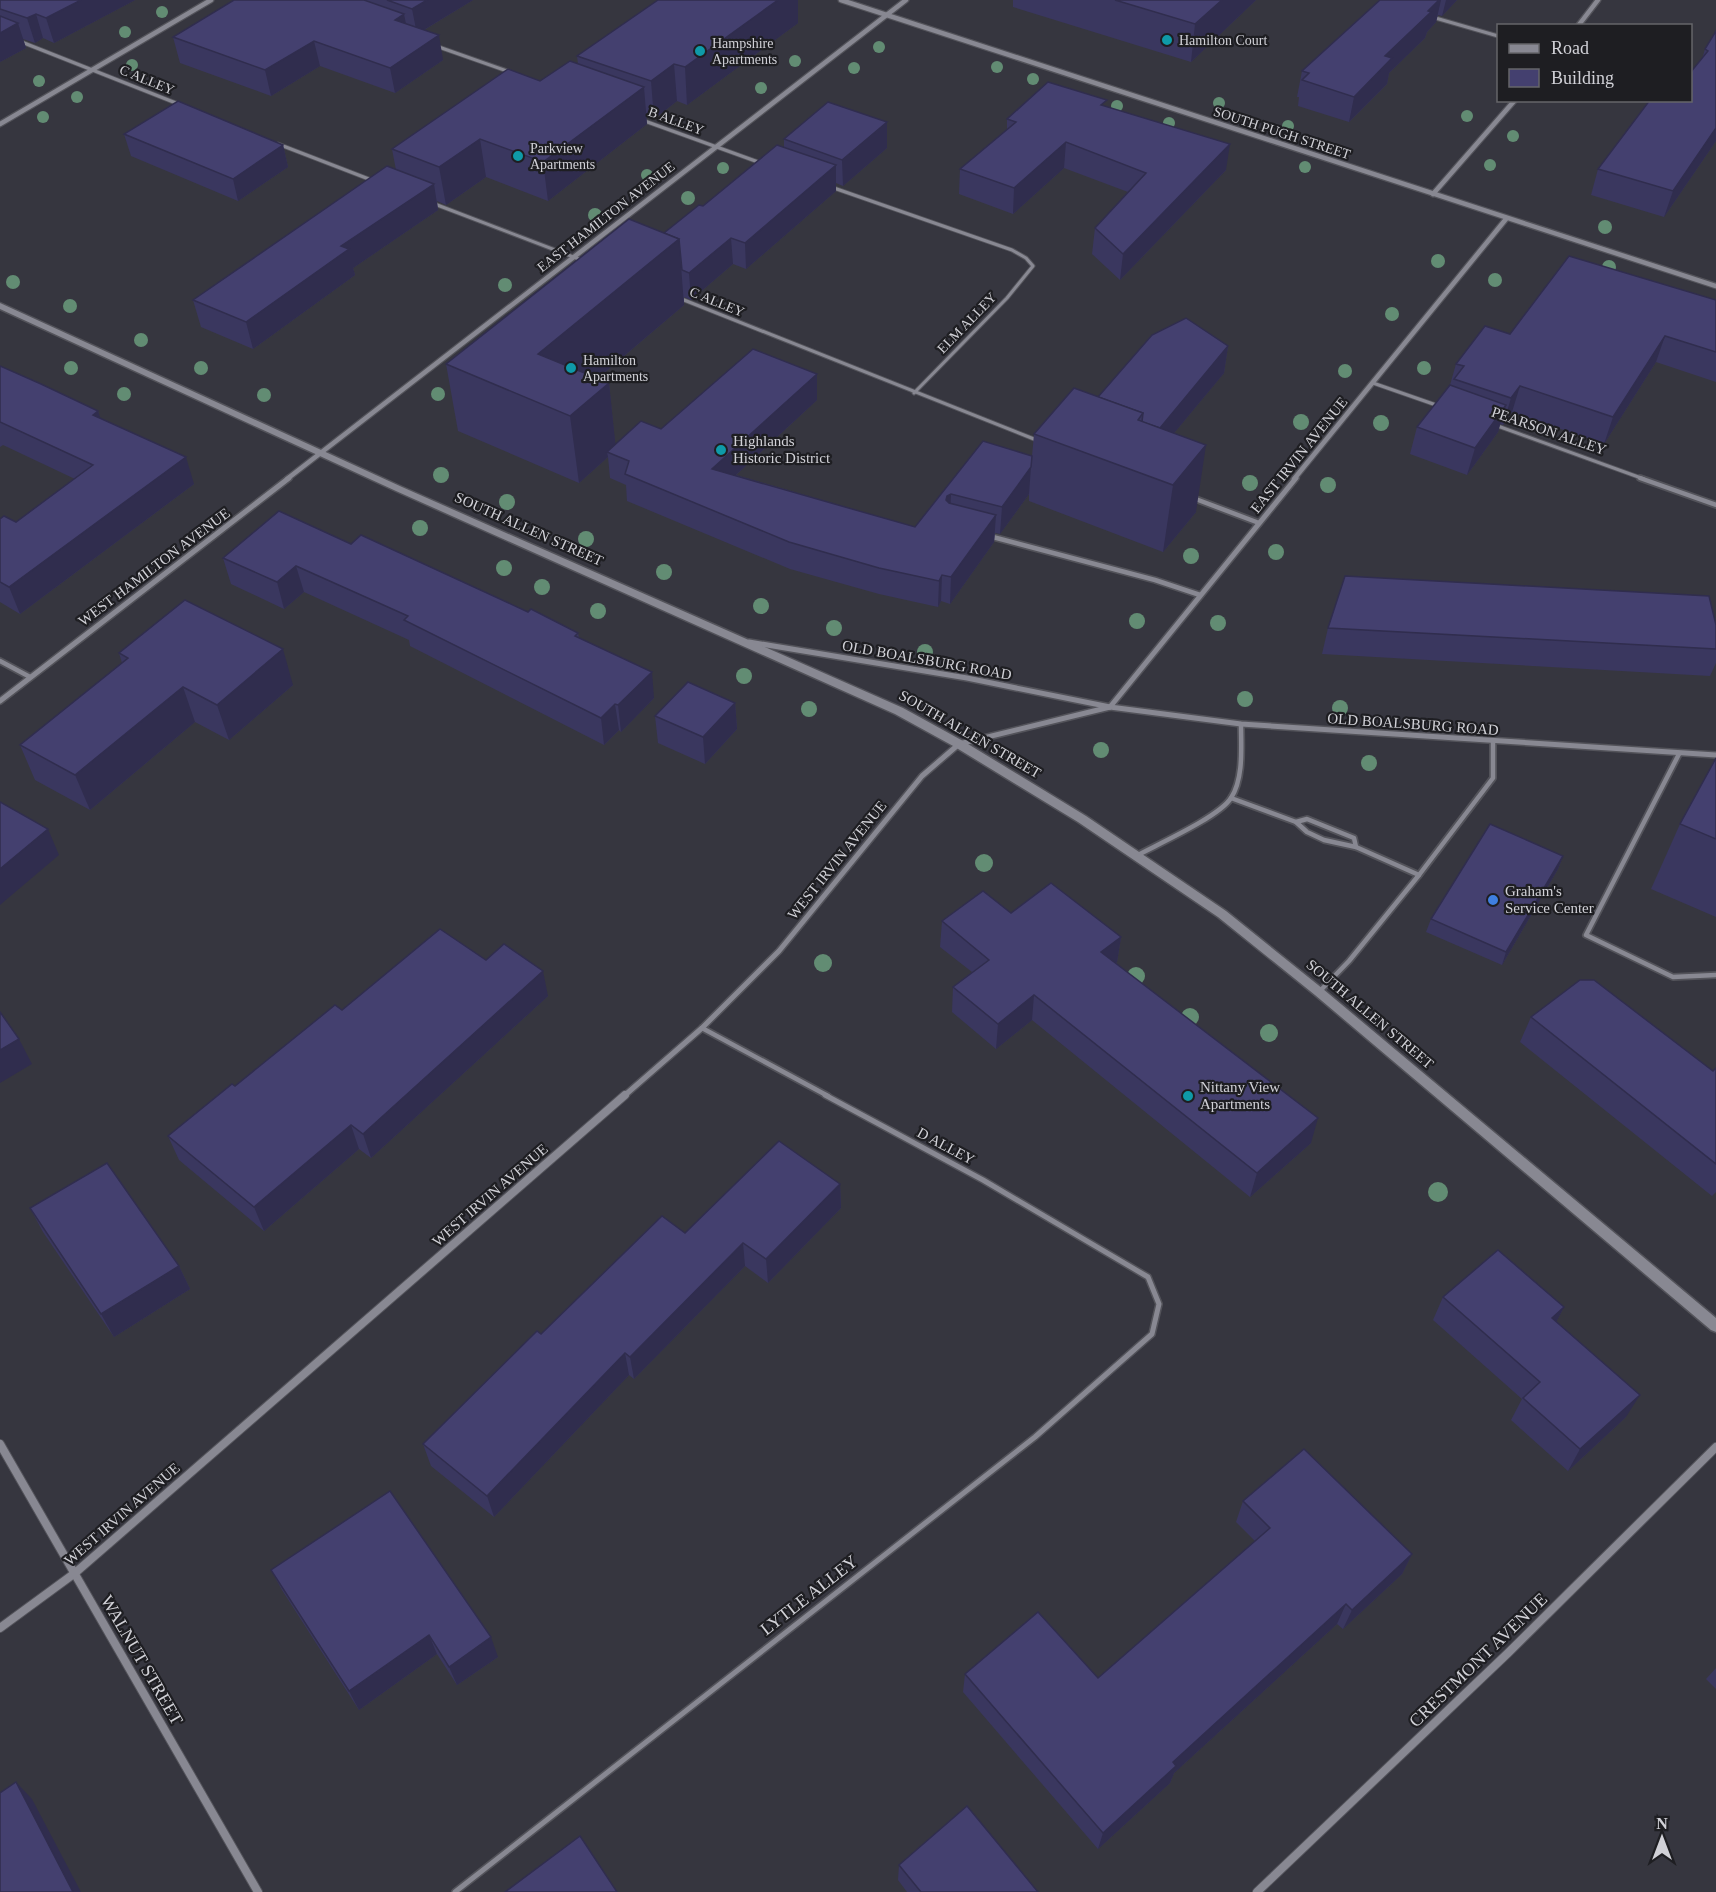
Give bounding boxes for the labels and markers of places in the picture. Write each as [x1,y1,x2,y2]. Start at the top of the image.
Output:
marker: Hamilton Court [1160,33,1174,47]
place label: Hamilton Court [1179,33,1267,48]
place label: Hampshire Apartments [712,36,777,67]
marker: Hampshire Apartments [693,44,707,58]
place label: Parkview Apartments [530,141,595,172]
marker: Parkview Apartments [511,149,525,163]
place label: Hamilton Apartments [583,353,648,384]
marker: Hamilton Apartments [564,361,578,375]
place label: Highlands Historic District [733,433,831,466]
marker: Highlands Historic District [714,443,728,457]
place label: Graham's Service Center [1505,883,1594,916]
marker: Graham's Service Center [1486,893,1500,907]
place label: Nittany View Apartments [1200,1079,1280,1112]
marker: Nittany View Apartments [1181,1089,1195,1103]

